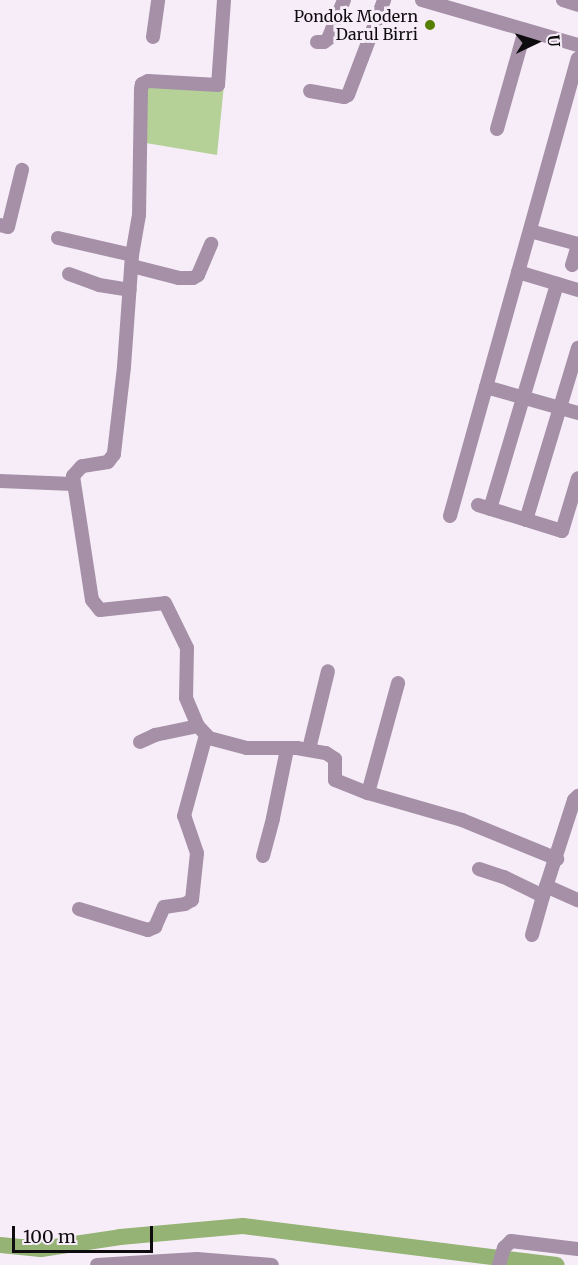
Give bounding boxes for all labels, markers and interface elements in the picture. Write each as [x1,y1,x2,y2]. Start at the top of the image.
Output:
place label: Pondok Modern Darul Birri [294,6,418,44]
north arrow [506,12,566,72]
marker: Pondok Modern Darul Birri [423,18,437,32]
text: U [544,34,564,47]
scale bar [15,1214,156,1252]
text: 100 m [23,1225,76,1248]

